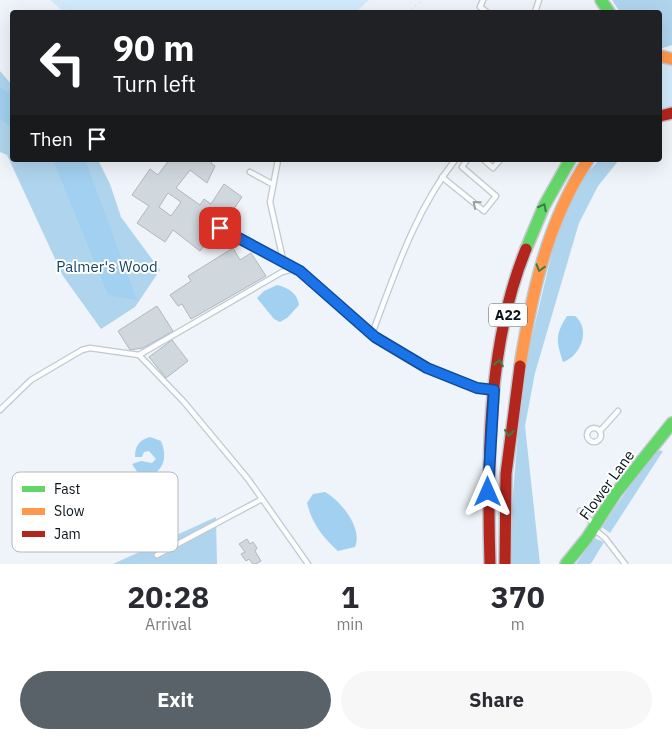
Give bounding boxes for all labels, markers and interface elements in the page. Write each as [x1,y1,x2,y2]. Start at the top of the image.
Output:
text: 90 m [113,25,195,71]
icon: left [30,30,95,95]
text: Turn left [113,69,196,98]
icon: arrive [83,125,111,153]
text: Then [30,127,73,151]
one-way arrow [472,201,481,210]
one-way arrow [537,204,547,213]
pin [199,207,241,249]
icon: arrive [206,214,234,242]
park label: Palmer's Wood [56,257,158,276]
one-way arrow [536,263,546,272]
road number: A22 [489,304,527,326]
one-way arrow [493,358,503,367]
one-way arrow [504,429,515,437]
street label: Flower Lane [575,446,638,523]
position arrow [461,465,513,517]
legend [12,472,178,552]
text: Fast [54,480,80,498]
text: Slow [54,502,85,520]
text: Jam [54,525,81,543]
text: 20:28 [127,577,209,616]
text: 1 [341,577,359,616]
text: 370 [491,577,545,616]
text: Arrival [145,614,192,634]
text: min [336,614,363,634]
text: m [511,614,525,634]
button: Exit [20,671,331,729]
button: Share [341,671,652,729]

